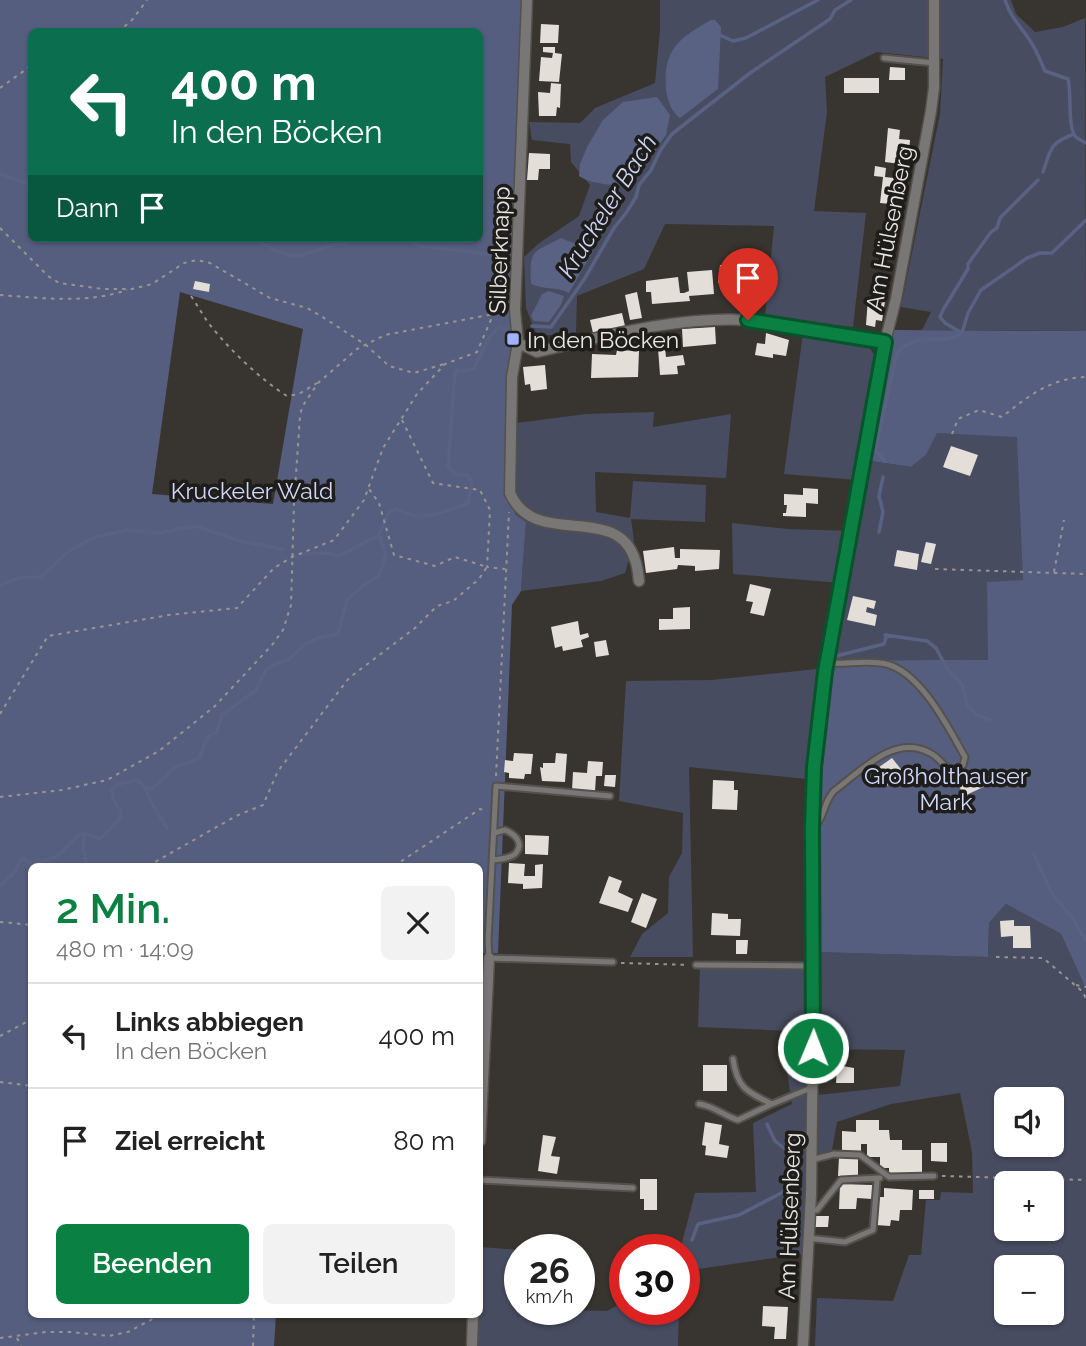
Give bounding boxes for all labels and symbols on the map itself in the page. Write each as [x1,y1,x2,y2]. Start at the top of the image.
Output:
water label: Kruckeler Bach [551,129,663,283]
street label: Am Hülsenberg [860,143,918,313]
street label: Silberknapp [483,186,515,314]
pin [718,248,778,320]
place label: In den Böcken [527,326,679,353]
marker: In den Böcken [505,331,521,347]
park label: Kruckeler Wald [171,477,333,504]
park label: Großholthauser Mark [864,762,1028,815]
position arrow [776,1011,850,1085]
street label: Am Hülsenberg [773,1132,805,1300]
speed limit sign: 30 [609,1234,700,1325]

